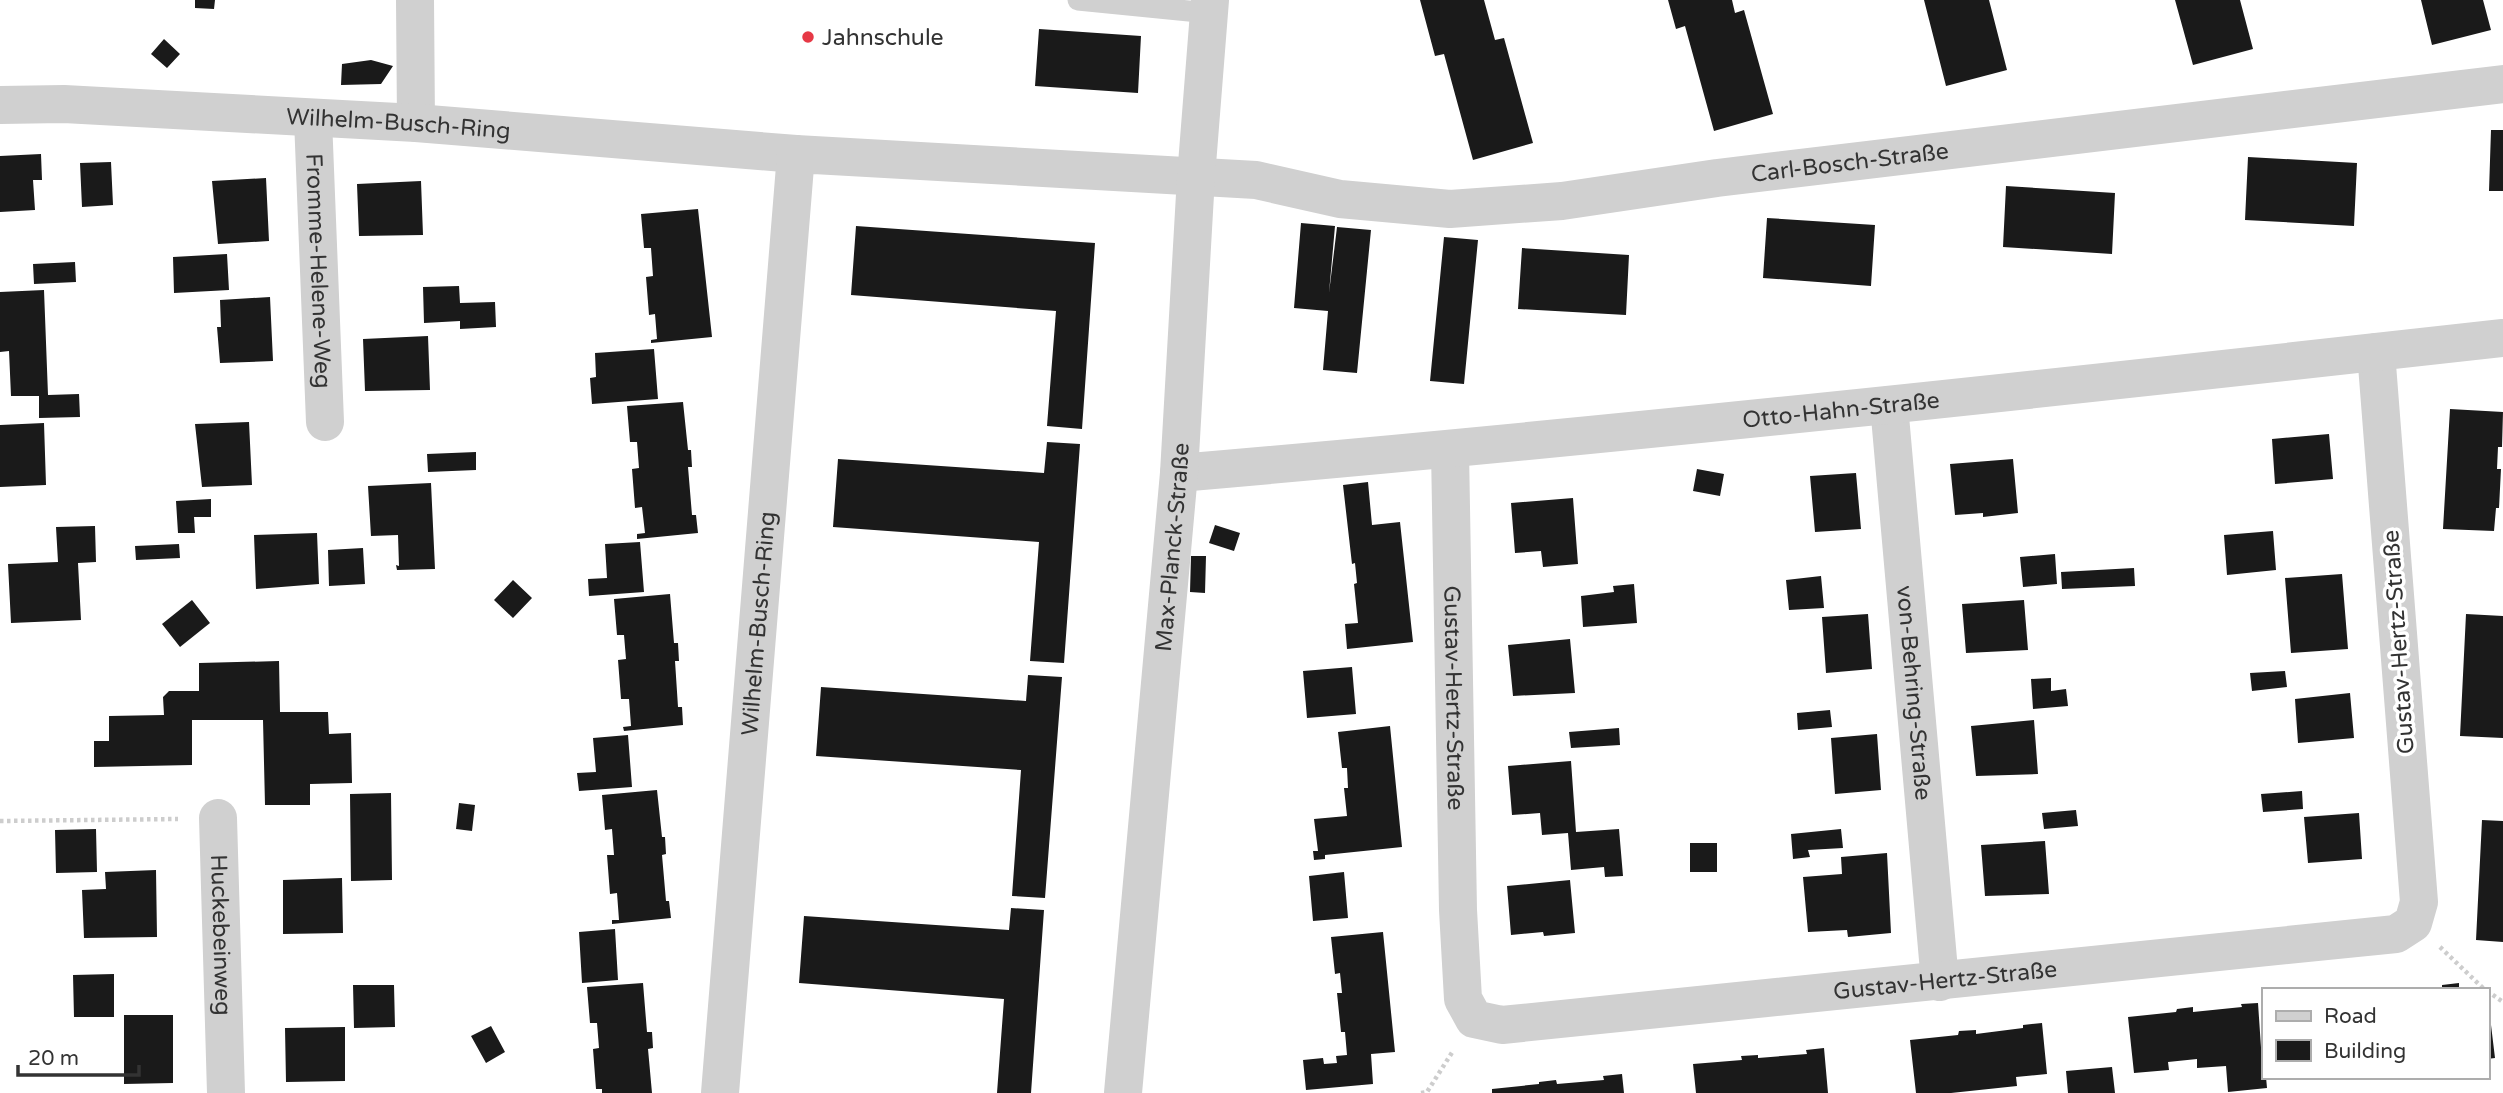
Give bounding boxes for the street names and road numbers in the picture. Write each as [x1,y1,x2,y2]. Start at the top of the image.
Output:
street label: Wilhelm-Busch-Ring [285,103,512,146]
street label: Carl-Bosch-Straße [1749,137,1950,189]
street label: Fromme-Helene-Weg [299,153,337,389]
street label: Otto-Hahn-Straße [1741,386,1941,435]
street label: Max-Planck-Straße [1150,442,1196,653]
street label: Wilhelm-Busch-Ring [736,510,782,737]
street label: Gustav-Hertz-Straße [2377,529,2421,755]
street label: von-Behring-Straße [1890,584,1937,802]
street label: Gustav-Hertz-Straße [1437,585,1469,811]
street label: Huckebeinweg [204,854,237,1016]
street label: Gustav-Hertz-Straße [1832,956,2058,1006]

